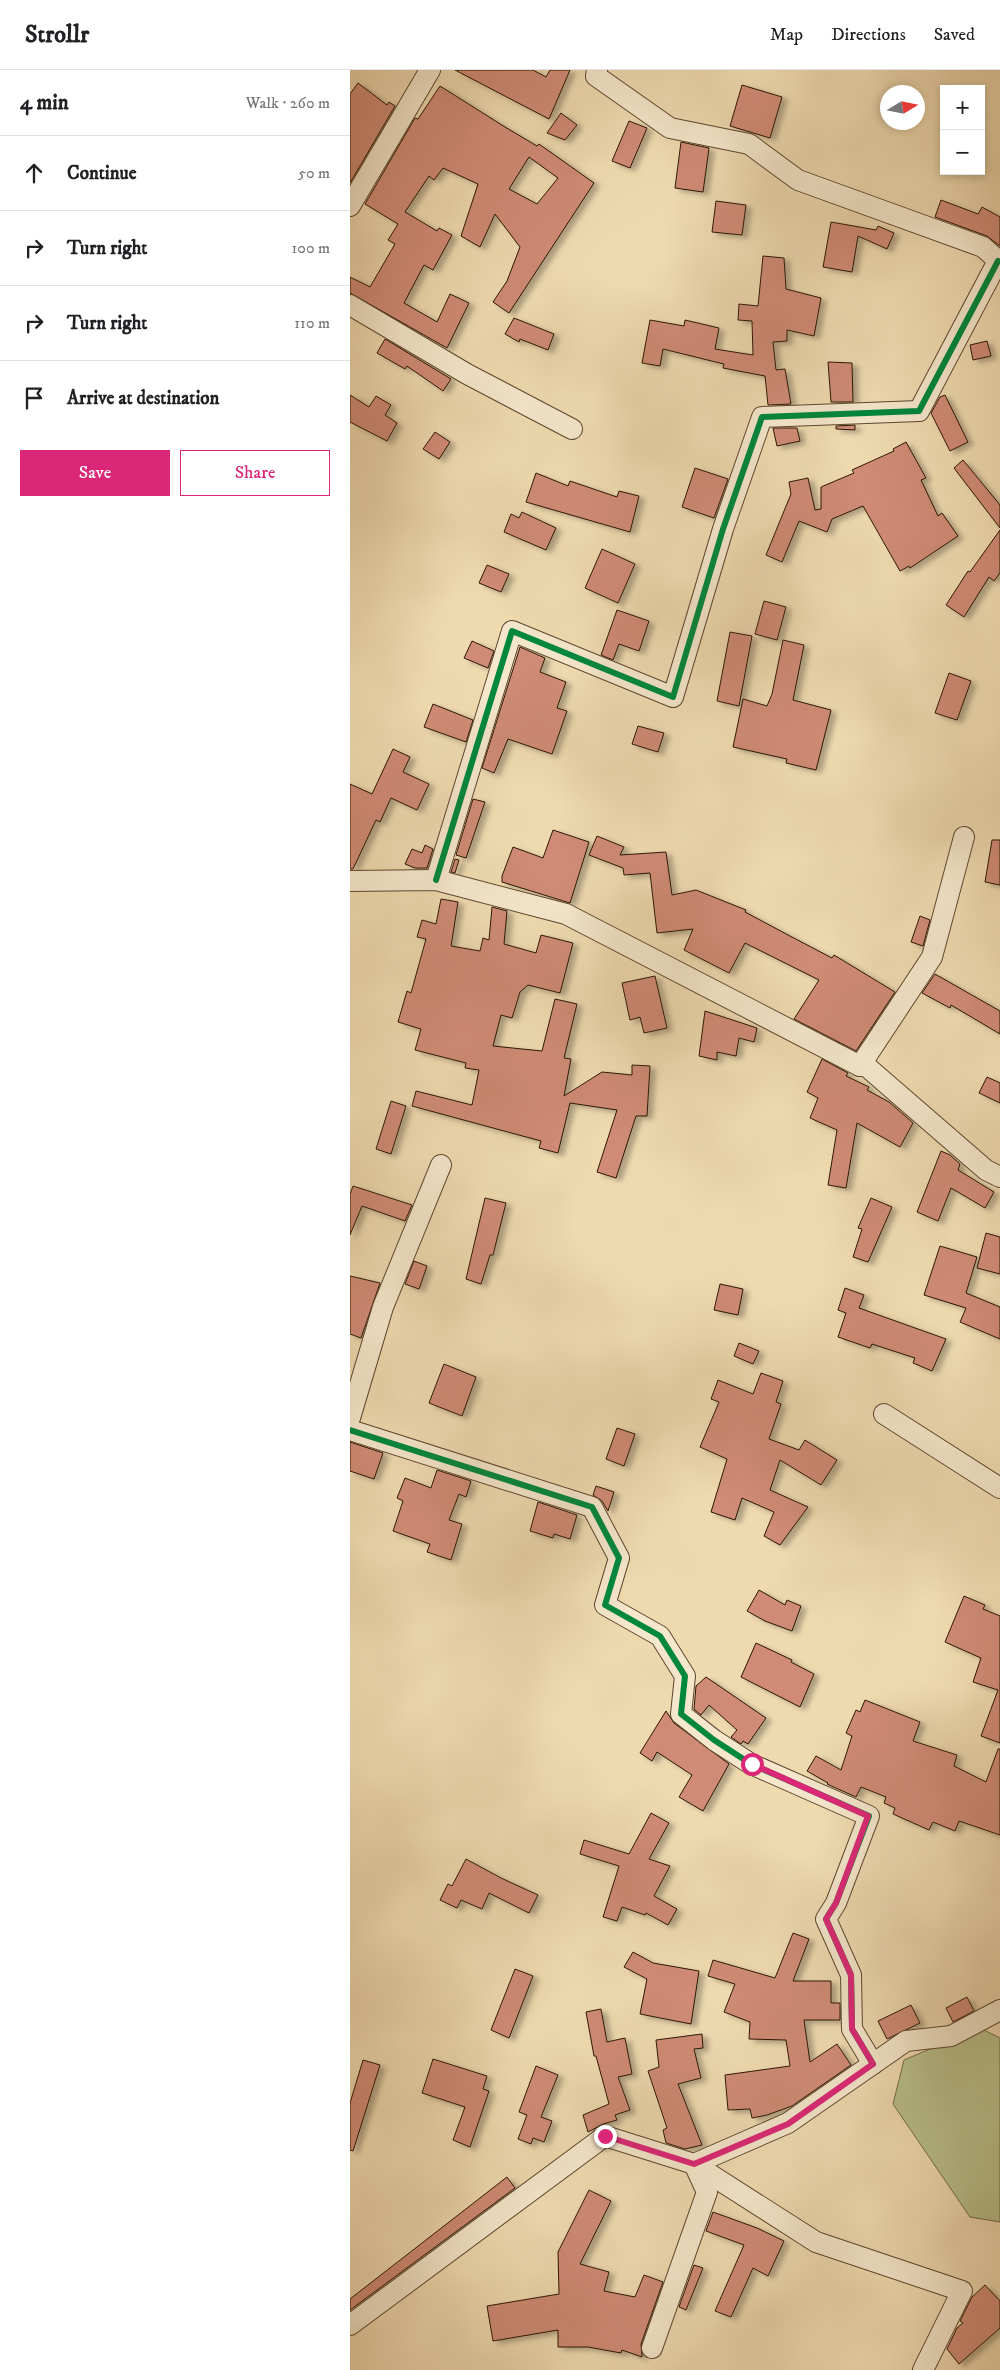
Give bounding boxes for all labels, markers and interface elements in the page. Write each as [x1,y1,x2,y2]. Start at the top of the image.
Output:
text: Strollr [25,20,89,50]
text: Map [770,24,803,46]
text: Directions [831,24,906,46]
text: Saved [934,24,975,46]
north arrow [880,85,925,130]
map controls [940,85,985,175]
button: + [940,85,985,130]
text: 4 min [20,90,69,116]
text: Walk · 260 m [246,93,330,113]
button: − [940,130,985,175]
icon: ahead [20,159,48,187]
text: Continue [67,162,137,185]
text: 50 m [298,163,330,183]
icon: right [20,234,48,262]
text: Turn right [67,237,147,260]
text: 100 m [292,238,330,258]
icon: right [20,309,48,337]
text: Turn right [67,312,147,335]
text: 110 m [294,313,330,333]
icon: arrive [20,384,48,412]
text: Arrive at destination [67,387,219,410]
button: Save [20,450,170,496]
button: Share [180,450,330,496]
route start [741,1753,764,1776]
route end [594,2125,617,2148]

